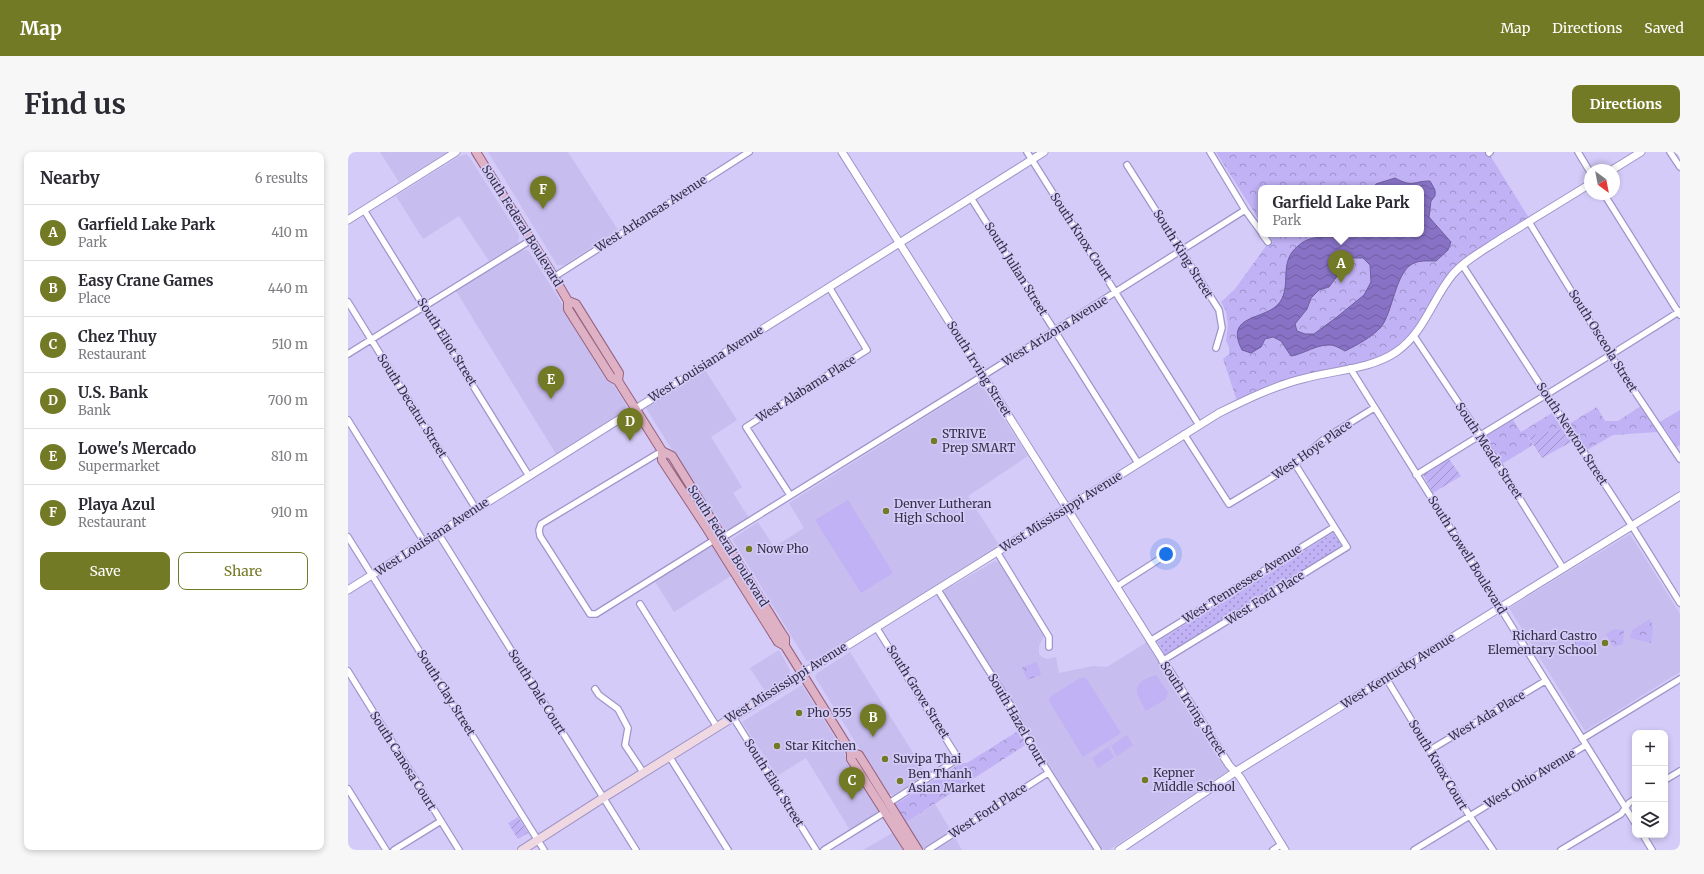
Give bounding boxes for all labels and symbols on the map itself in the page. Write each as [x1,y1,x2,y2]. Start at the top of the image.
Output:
street label: South Federal Boulevard [479,163,565,289]
north arrow [1584,164,1620,200]
street label: West Arkansas Avenue [591,172,709,256]
pin: F [530,176,556,209]
street label: South Knox Court [1047,190,1116,284]
street label: South King Street [1150,207,1217,301]
street label: South Julian Street [982,219,1051,319]
pin: A [1328,250,1354,283]
street label: South Osceola Street [1566,287,1641,395]
street label: West Arizona Avenue [998,292,1110,370]
street label: South Eliot Street [414,295,481,389]
street label: South Irving Street [944,318,1015,420]
street label: West Louisiana Avenue [645,322,766,406]
street label: South Decatur Street [374,351,451,461]
street label: West Alabama Place [752,352,858,426]
pin: E [538,366,564,399]
street label: South Newton Street [1534,380,1611,488]
street label: South Meade Street [1453,400,1526,502]
pin: D [617,408,643,441]
street label: West Hoye Place [1268,417,1354,483]
place label: STRIVE Prep SMART [942,426,1016,455]
marker: STRIVE Prep SMART [929,436,939,446]
street label: West Mississippi Avenue [996,468,1125,556]
street label: South Federal Boulevard [685,482,772,609]
street label: South Lowell Boulevard [1425,493,1510,617]
street label: West Louisiana Avenue [371,494,491,580]
place label: Denver Lutheran High School [894,496,992,525]
marker: Denver Lutheran High School [881,506,891,516]
place label: Now Pho [757,541,809,556]
street label: West Tennessee Avenue [1179,541,1304,627]
marker: Now Pho [744,544,754,554]
your location [1156,544,1176,564]
street label: West Ford Place [1222,567,1307,628]
place label: Richard Castro Elementary School [1488,628,1597,657]
street label: West Kentucky Avenue [1337,629,1457,712]
marker: Richard Castro Elementary School [1600,638,1610,648]
street label: West Mississippi Avenue [721,639,850,727]
street label: South Grove Street [884,642,953,742]
street label: South Dale Court [505,646,570,737]
street label: South Clay Street [414,647,479,739]
street label: South Irving Street [1157,659,1230,759]
street label: South Hazel Court [985,671,1050,769]
street label: West Ada Place [1445,687,1528,745]
pin: B [860,704,886,737]
place label: Pho 555 [807,705,852,720]
street label: South Canosa Court [367,708,440,813]
marker: Pho 555 [794,708,804,718]
street label: South Knox Court [1406,717,1471,813]
street label: South Eliot Street [741,736,808,830]
place label: Star Kitchen [785,738,856,753]
marker: Star Kitchen [772,741,782,751]
street label: West Ohio Avenue [1481,746,1578,812]
place label: Suvipa Thai [893,751,961,766]
marker: Suvipa Thai [880,754,890,764]
place label: Kepner Middle School [1153,765,1235,794]
place label: Ben Thanh Asian Market [907,766,985,795]
pin: C [839,767,865,800]
marker: Kepner Middle School [1140,775,1150,785]
marker: Ben Thanh Asian Market [895,776,905,786]
street label: West Ford Place [945,780,1030,842]

